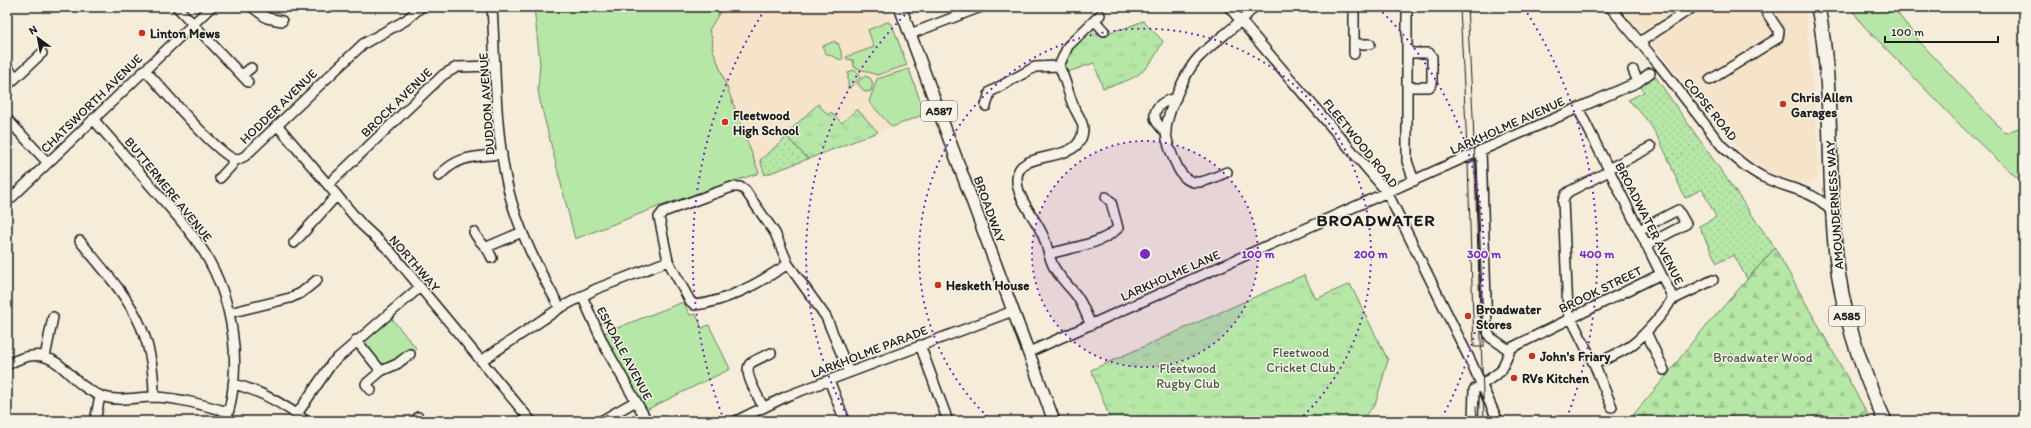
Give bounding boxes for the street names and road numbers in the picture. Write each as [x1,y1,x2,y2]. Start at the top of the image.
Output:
street label: CHATSWORTH AVENUE [37,51,145,156]
street label: DUDDON AVENUE [475,52,498,156]
street label: BROCK AVENUE [358,65,435,140]
street label: HODDER AVENUE [237,66,320,147]
street label: COPSE ROAD [1681,75,1741,144]
street label: LARKHOLME AVENUE [1448,93,1567,157]
street label: FLEETWOOD ROAD [1320,96,1401,191]
road number: A587 [921,101,957,121]
street label: BUTTERMERE AVENUE [122,134,215,245]
street label: AMOUNDERNESS WAY [1822,139,1846,270]
street label: BROADWATER AVENUE [1612,159,1687,287]
street label: BROADWAY [971,174,1009,245]
street label: NORTHWAY [386,232,443,295]
street label: LARKHOLME LANE [1118,247,1222,304]
street label: BROOK STREET [1556,263,1645,316]
street label: ESKDALE AVENUE [594,304,656,403]
road number: A585 [1829,306,1865,326]
street label: LARKHOLME PARADE [809,322,930,381]

